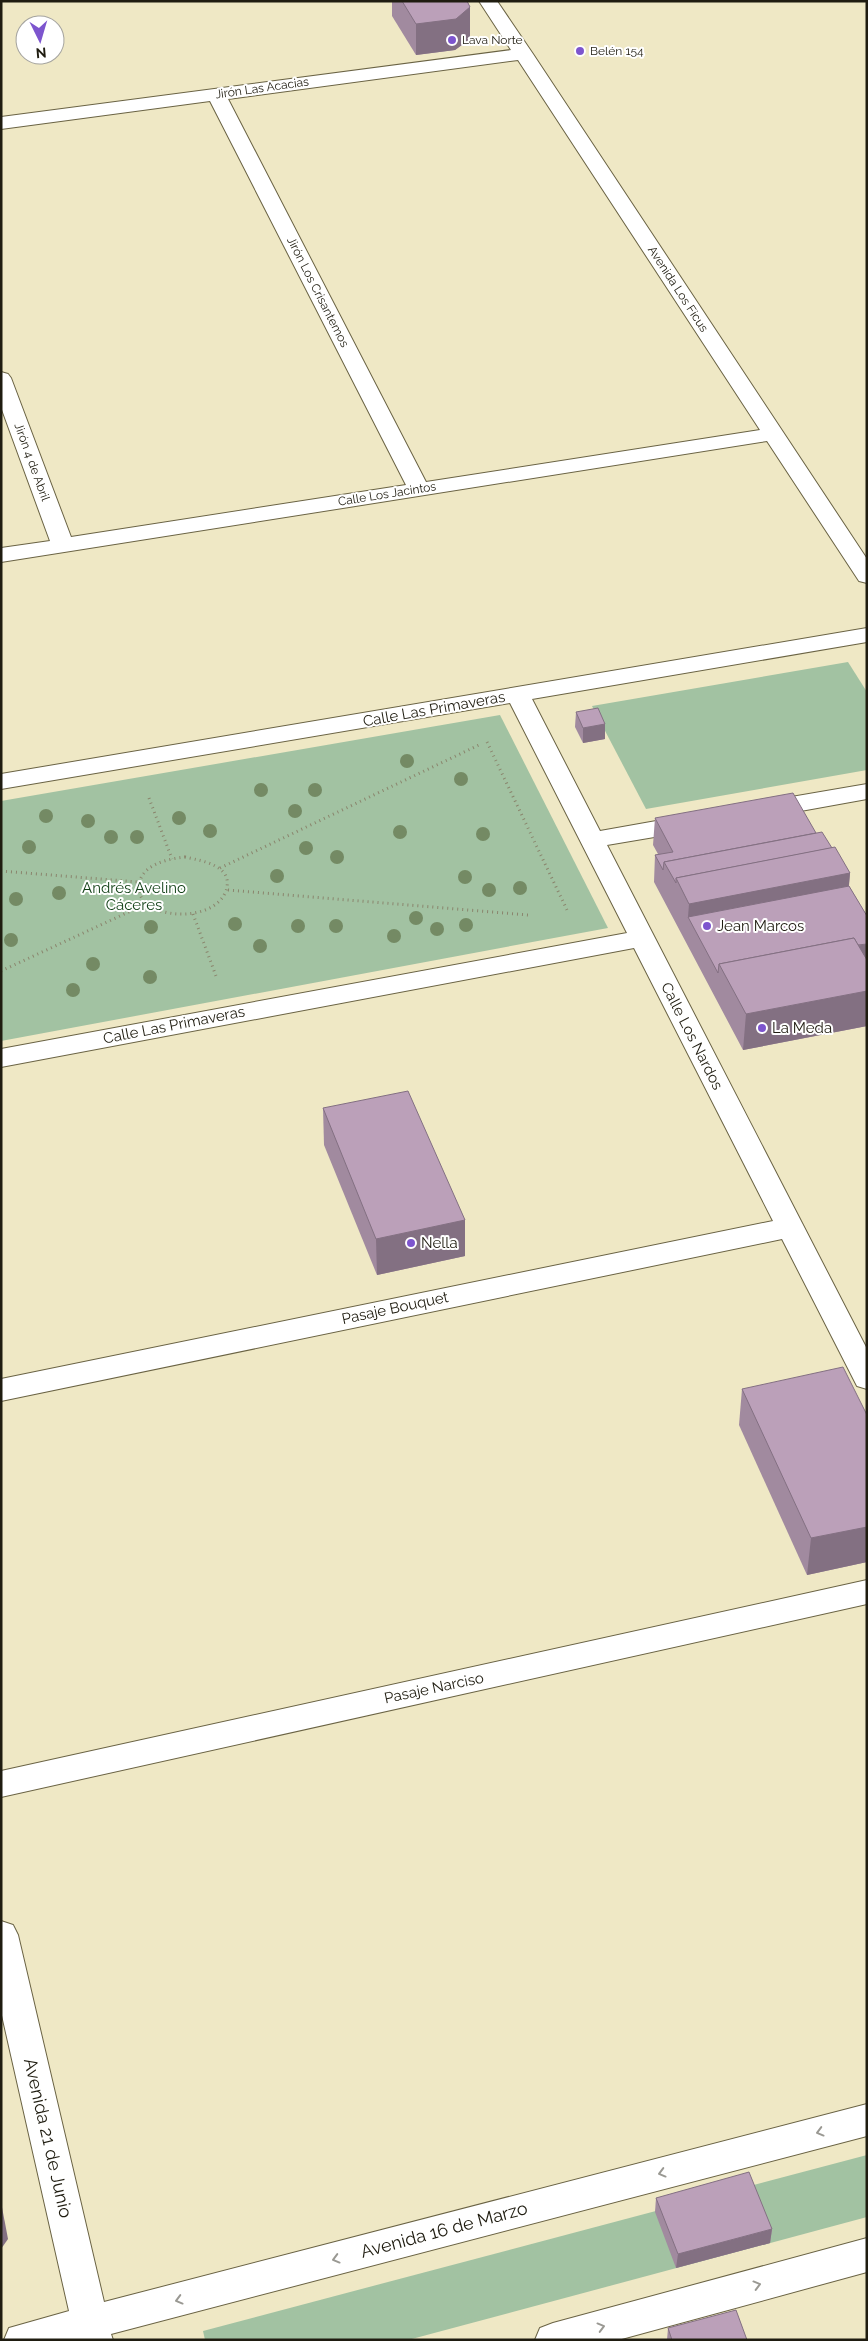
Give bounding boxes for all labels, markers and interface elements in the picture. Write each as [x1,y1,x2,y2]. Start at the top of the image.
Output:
north arrow [15,15,65,65]
place label: Lava Norte [462,33,523,47]
marker: Lava Norte [446,34,458,46]
place label: Belén 154 [590,44,644,58]
text: N [35,45,47,61]
marker: Belén 154 [574,45,586,57]
street label: Jirón Las Acacias [214,74,310,101]
street label: Jirón Los Crisantemos [284,235,352,350]
street label: Avenida Los Ficus [645,243,711,335]
street label: Jirón 4 de Abril [11,421,53,504]
street label: Calle Los Jacintos [337,479,437,509]
street label: Calle Las Primaveras [362,688,506,730]
park label: Andrés Avelino Cáceres [82,879,186,914]
place label: Jean Marcos [717,917,804,935]
marker: Jean Marcos [701,920,713,932]
street label: Calle Los Nardos [657,979,727,1093]
street label: Calle Las Primaveras [102,1002,246,1048]
place label: La Meda [772,1019,832,1037]
marker: La Meda [756,1022,768,1034]
place label: Nella [421,1234,458,1252]
marker: Nella [405,1237,417,1249]
street label: Pasaje Bouquet [340,1288,450,1328]
street label: Pasaje Narciso [383,1669,485,1707]
street label: Avenida 21 de Junio [20,2056,77,2220]
one-way arrow [815,2126,824,2137]
one-way arrow [658,2167,667,2178]
street label: Avenida 16 de Marzo [358,2197,530,2262]
one-way arrow [332,2253,340,2263]
one-way arrow [753,2280,762,2291]
one-way arrow [174,2294,183,2305]
one-way arrow [596,2322,605,2333]

